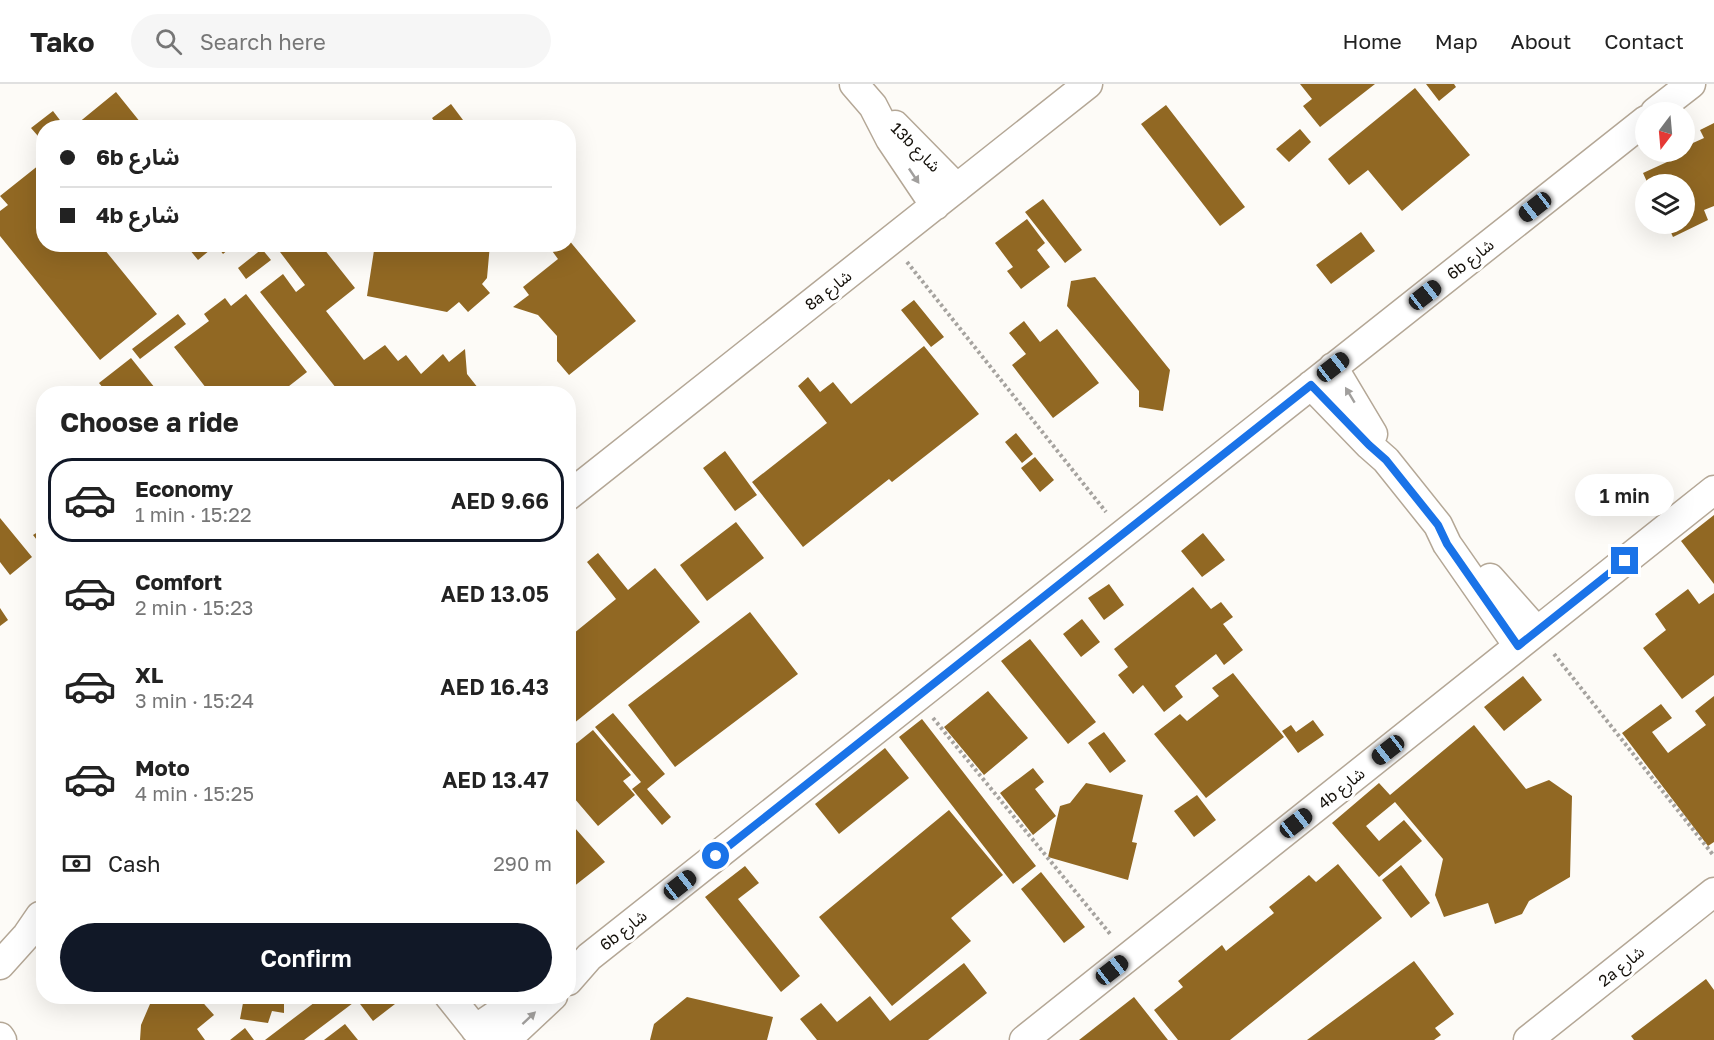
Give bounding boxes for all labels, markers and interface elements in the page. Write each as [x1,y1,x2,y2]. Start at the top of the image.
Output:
search box [131,14,551,68]
text: Tako [30,25,95,58]
icon: search [152,25,185,58]
text: Search here [200,28,326,55]
text: Home [1342,28,1402,54]
text: Map [1435,28,1478,54]
text: About [1511,28,1571,54]
text: Contact [1604,28,1684,54]
north arrow [1635,102,1695,162]
map controls [1635,102,1695,234]
street label: 13b شارع [885,118,945,178]
text: 6b شارع [96,143,180,170]
one-way arrow [909,167,920,184]
button: layers [1635,174,1695,234]
car [1515,189,1555,225]
text: 4b شارع [96,201,179,228]
street label: 6b شارع [1442,234,1500,286]
street label: 8a شارع [801,265,857,317]
car [1405,277,1445,313]
car [1313,349,1353,385]
one-way arrow [1344,387,1355,403]
text: Choose a ride [60,406,239,438]
icon: car [63,473,117,527]
callout: 1 min [1576,474,1674,516]
text: Economy [135,475,233,502]
text: 1 min [1599,483,1650,507]
text: AED 9.66 [451,487,549,514]
text: 1 min · 15:22 [135,502,252,526]
route end [1611,547,1638,574]
icon: car [63,566,117,620]
text: Comfort [135,568,222,595]
text: AED 13.05 [441,580,549,607]
text: 2 min · 15:23 [135,595,254,619]
icon: car [63,659,117,713]
text: XL [135,661,163,688]
text: AED 16.43 [440,673,549,700]
text: 3 min · 15:24 [135,688,254,712]
car [1368,732,1408,768]
icon: car [63,752,117,806]
text: Moto [135,754,190,781]
street label: 4b شارع [1313,763,1370,815]
text: AED 13.47 [442,766,549,793]
text: 4 min · 15:25 [135,781,254,805]
car [1276,805,1316,841]
route start [702,842,729,869]
icon: cash [60,847,93,880]
text: Cash [108,850,161,877]
text: 290 m [493,851,552,875]
car [660,867,700,903]
street label: 6b شارع [595,905,653,957]
button: Confirm [60,923,552,992]
street label: 2a شارع [1594,941,1650,993]
car [1092,952,1132,988]
one-way arrow [521,1012,536,1025]

